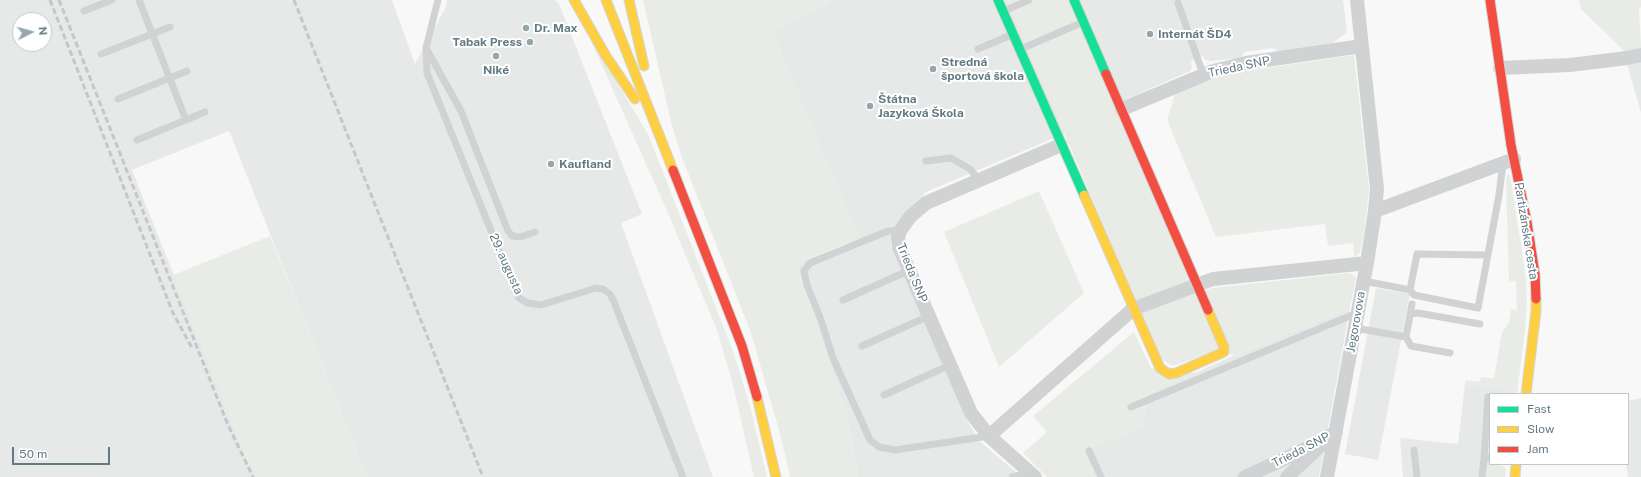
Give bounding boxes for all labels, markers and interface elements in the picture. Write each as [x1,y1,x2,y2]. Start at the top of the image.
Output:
north arrow [12,12,52,52]
place label: Dr. Max [534,21,578,35]
marker: Dr. Max [521,23,531,33]
text: N [37,26,49,36]
place label: Internát ŠD4 [1158,27,1231,41]
marker: Internát ŠD4 [1145,29,1155,39]
place label: Tabak Press [453,35,522,49]
marker: Tabak Press [525,37,535,47]
marker: Niké [491,51,501,61]
street label: Trieda SNP [1207,53,1271,81]
place label: Stredná športová škola [941,55,1024,83]
place label: Niké [483,63,509,77]
marker: Stredná športová škola [928,64,938,74]
place label: Štátna Jazyková Škola [878,92,964,120]
marker: Štátna Jazyková Škola [865,101,875,111]
place label: Kaufland [559,157,611,171]
marker: Kaufland [546,159,556,169]
street label: Partizánska cesta [1511,181,1541,281]
street label: 29. augusta [486,231,526,297]
street label: Trieda SNP [894,241,930,305]
street label: Jegorovova [1344,290,1368,354]
legend [1489,393,1629,465]
text: Fast [1527,402,1551,416]
text: Slow [1527,422,1554,436]
street label: Trieda SNP [1270,429,1332,471]
scale bar [14,439,112,465]
text: Jam [1527,442,1549,456]
text: 50 m [19,447,47,461]

